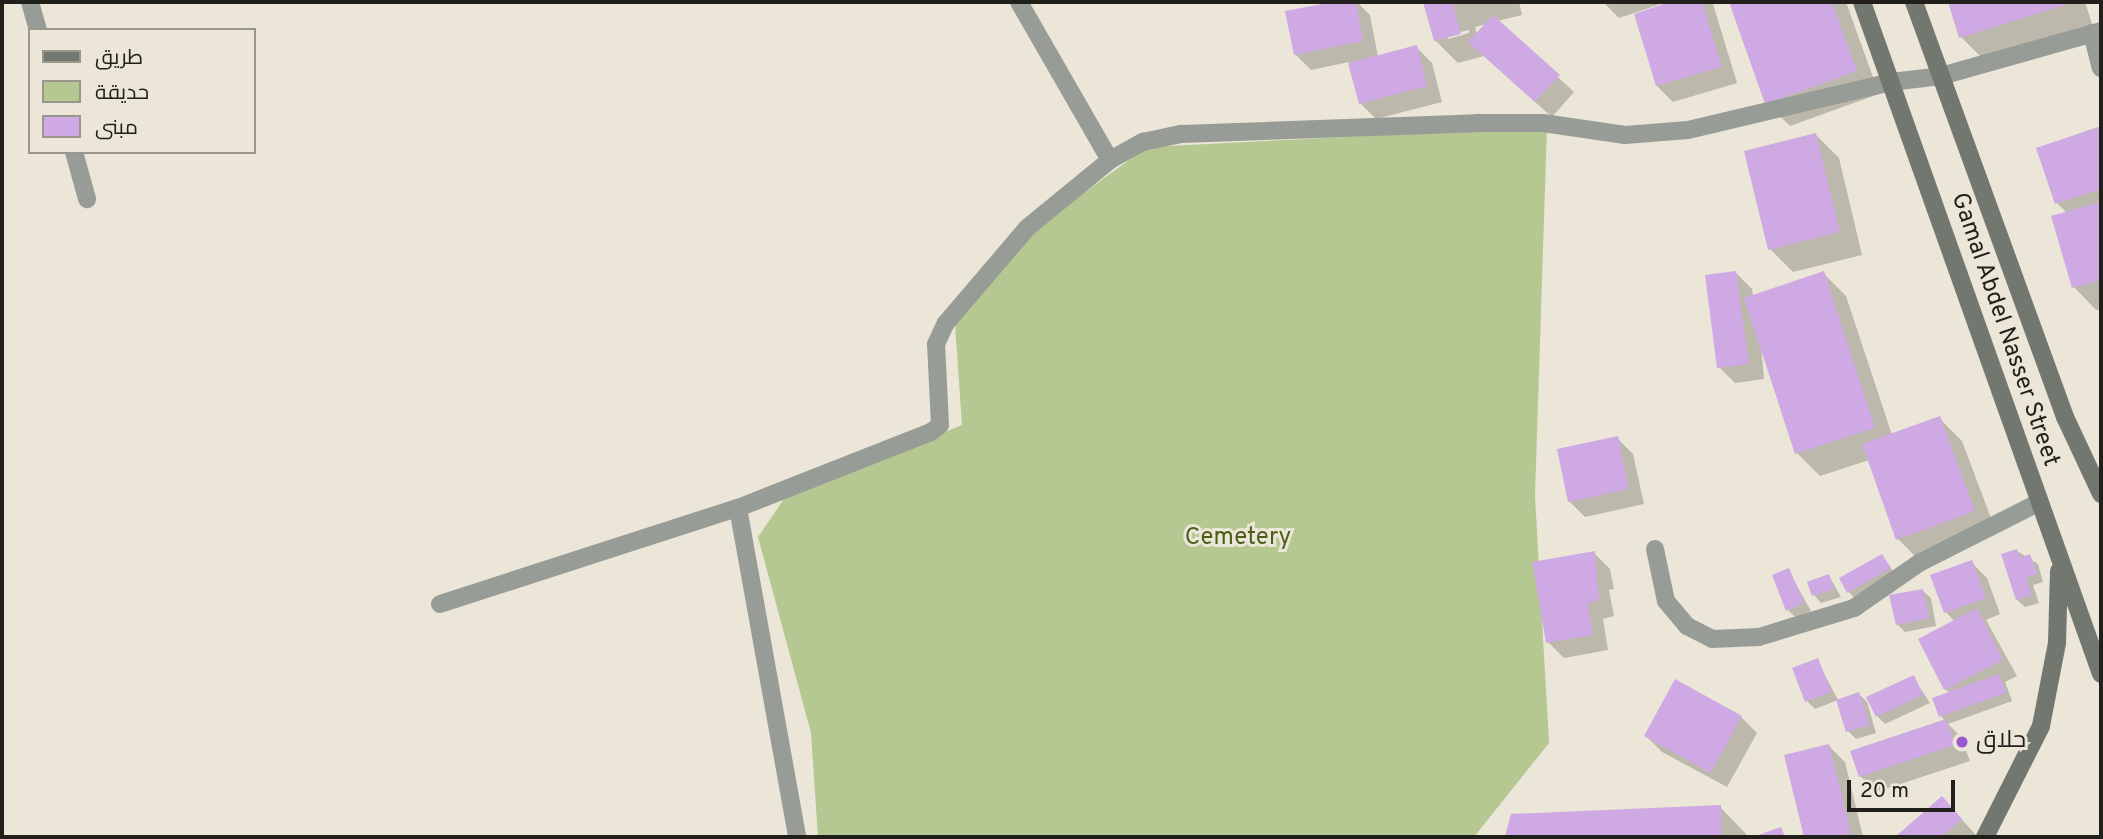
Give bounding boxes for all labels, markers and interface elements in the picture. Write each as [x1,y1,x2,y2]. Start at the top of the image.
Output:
legend [28,28,256,154]
text: طريق [95,45,143,72]
text: حديقة [95,80,149,107]
text: مبنى [95,115,138,142]
street label: Gamal Abdel Nasser Street [1943,189,2065,471]
park label: Cemetery [1185,525,1291,553]
place label: حلاق [1976,728,2026,756]
marker: حلاق [1954,734,1970,750]
scale bar [1851,766,1960,810]
text: 20 m [1860,778,1909,805]

